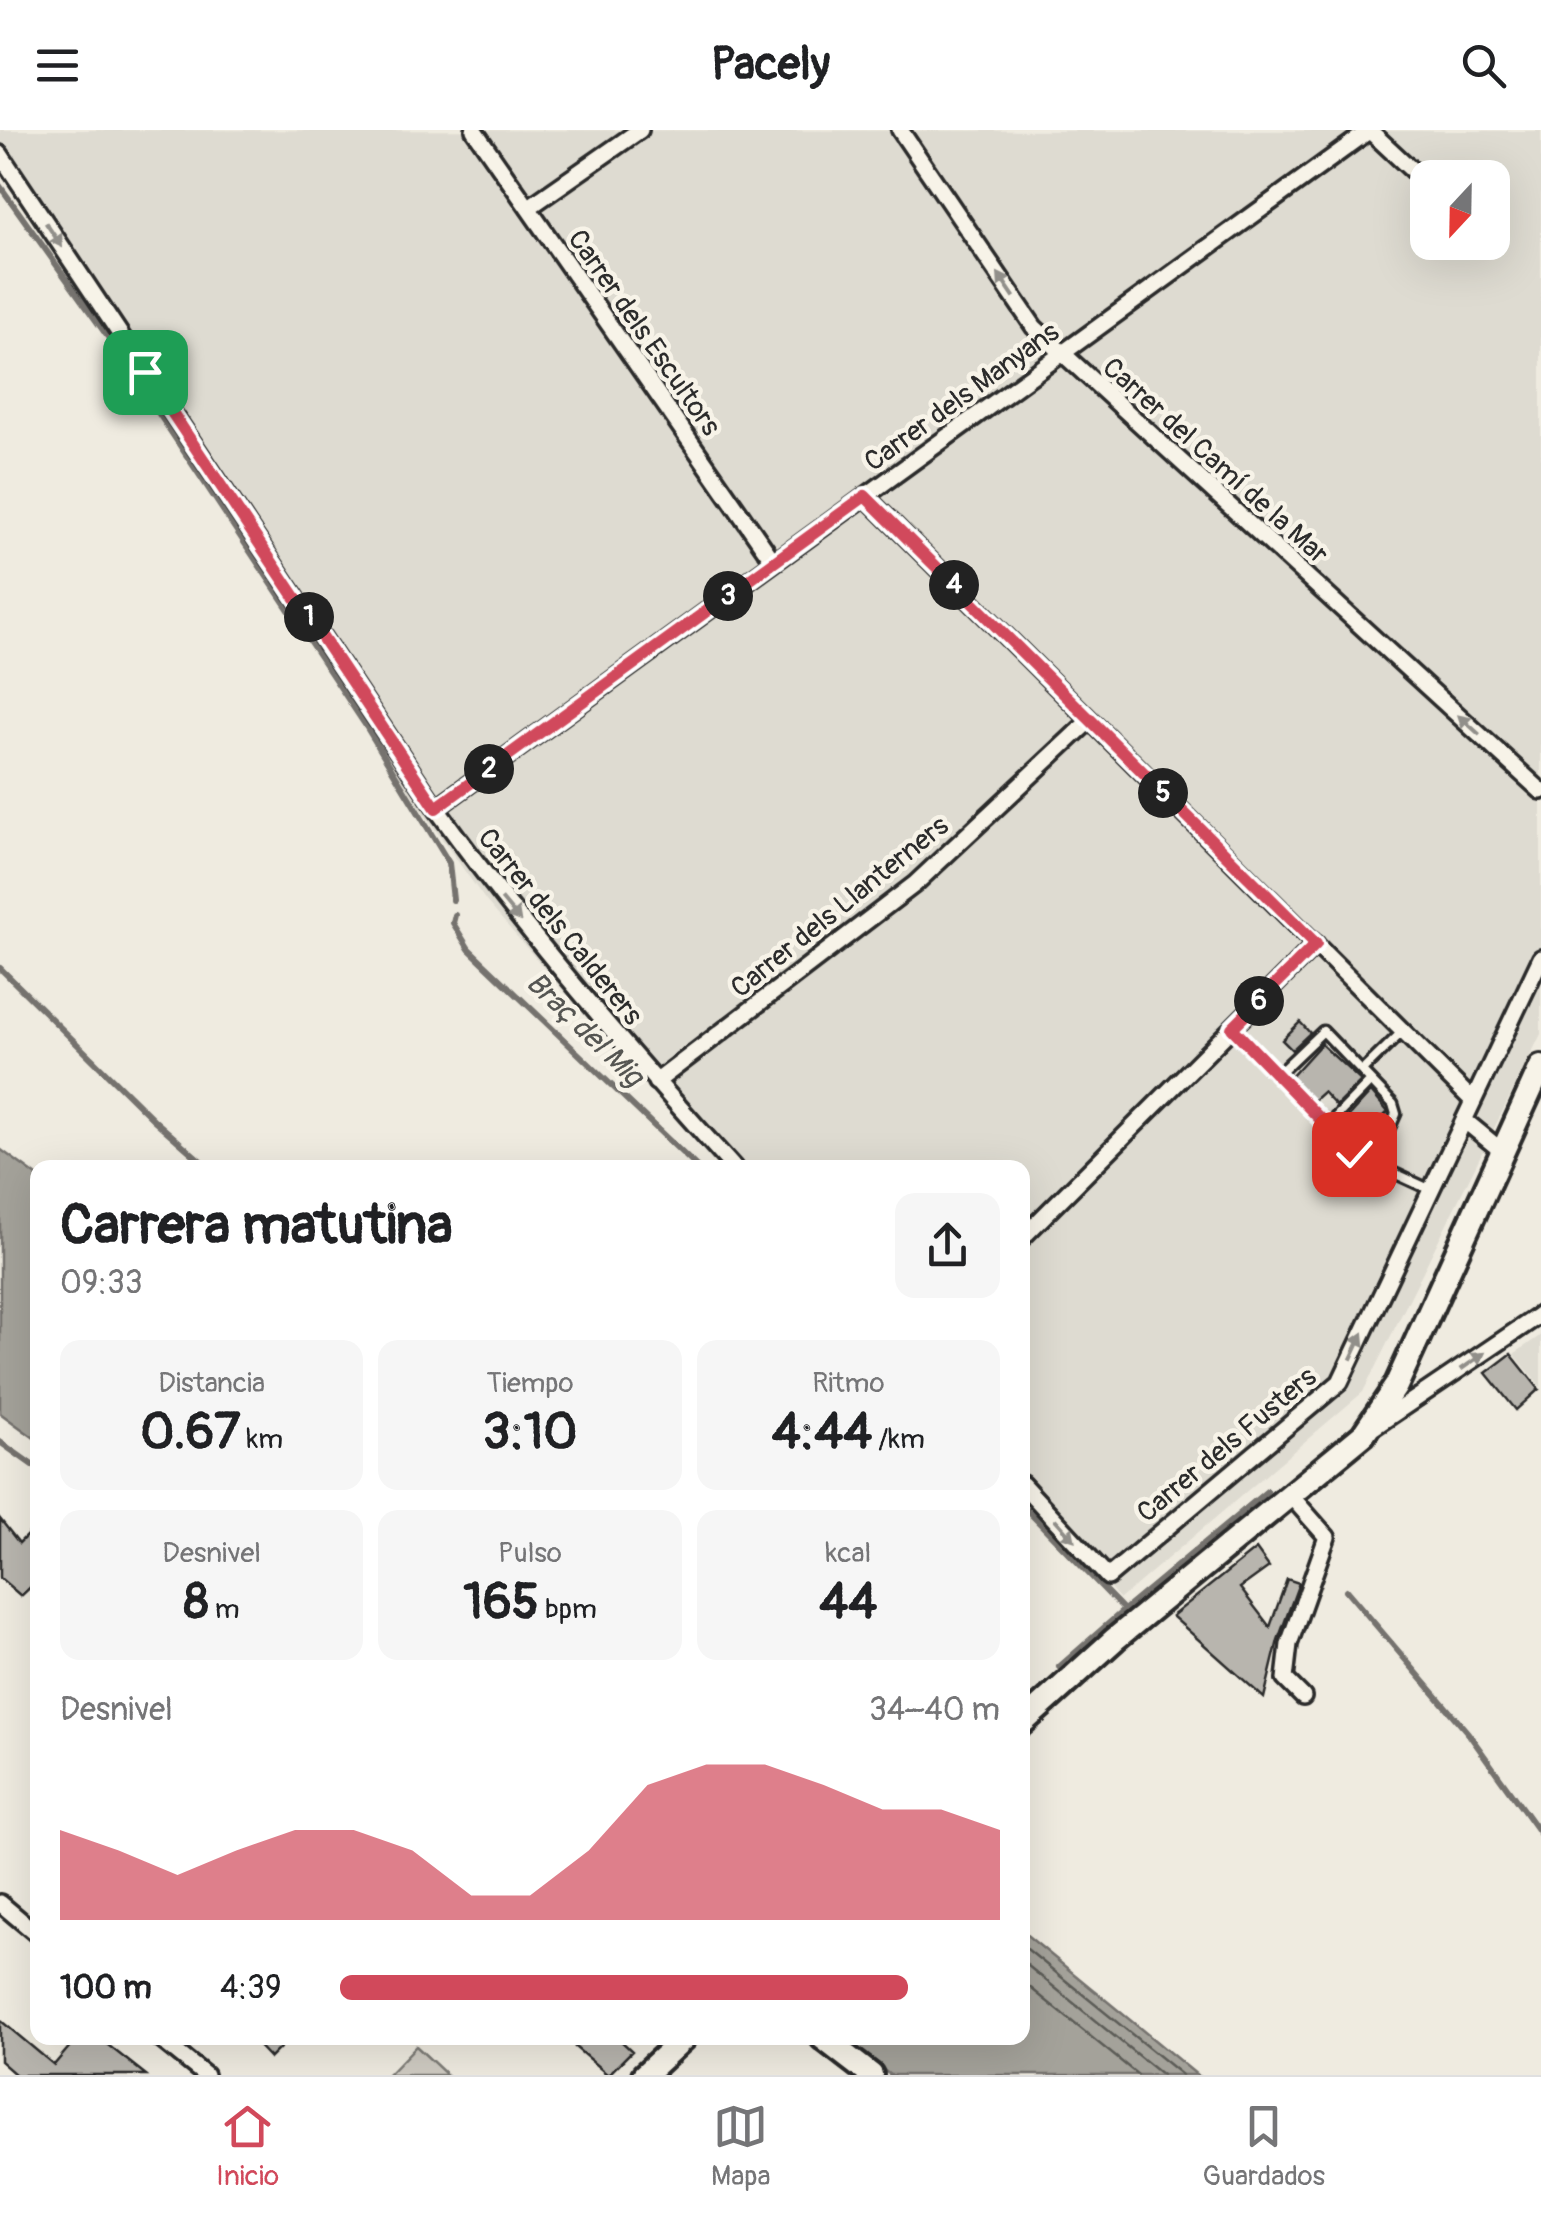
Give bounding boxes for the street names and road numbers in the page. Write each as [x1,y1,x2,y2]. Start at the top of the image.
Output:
street label: Carrer dels Escultors [560,223,728,443]
street label: Carrer dels Manyans [858,315,1066,480]
street label: Carrer del Camí de la Mar [1095,350,1335,572]
street label: Carrer dels Llanterners [724,808,956,1006]
street label: Carrer dels Calderers [470,821,650,1033]
street label: Carrer dels Fusters [1130,1360,1324,1530]

